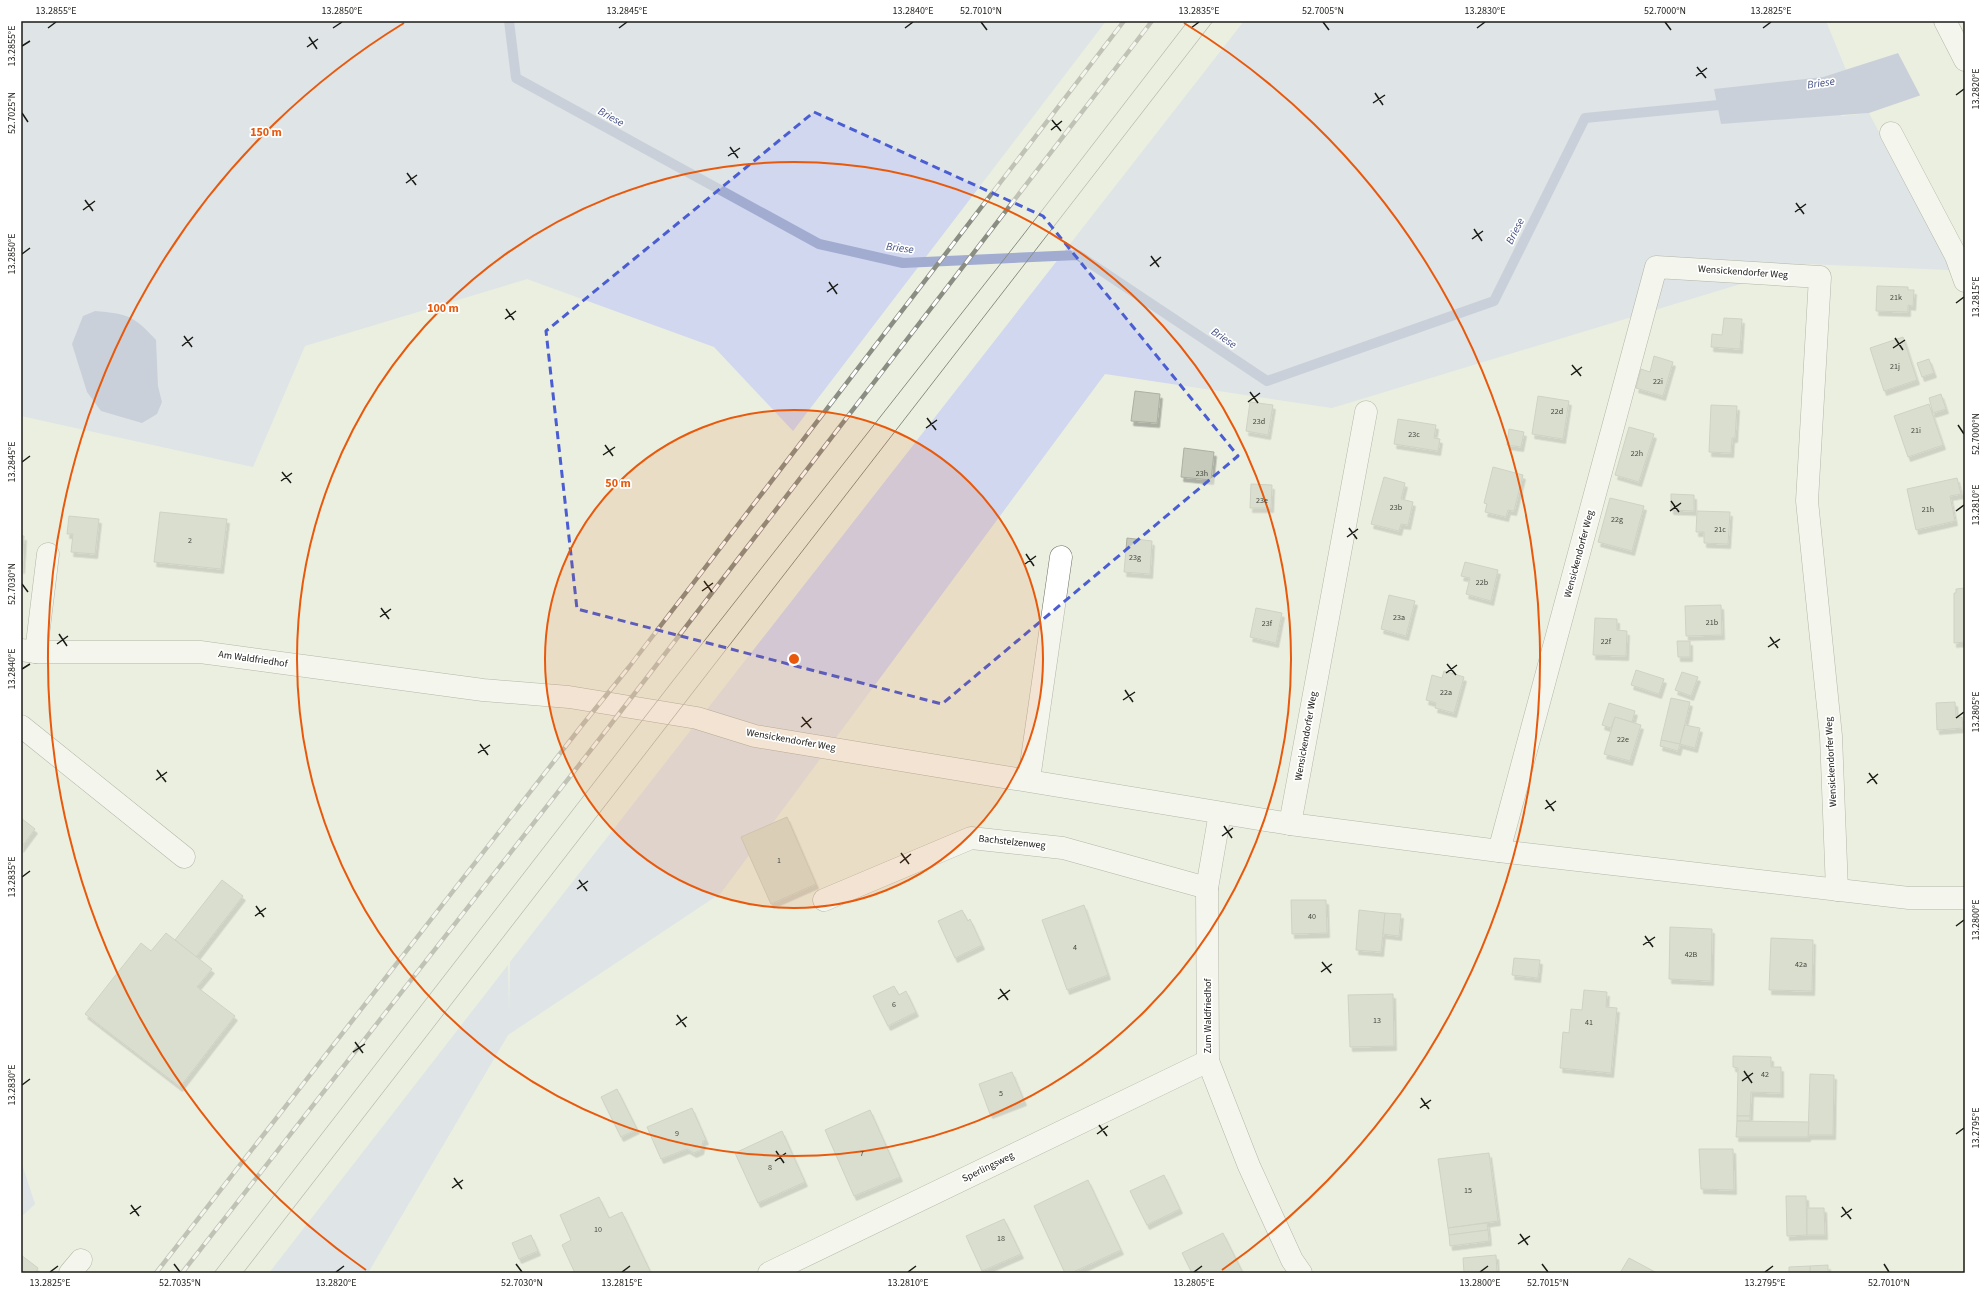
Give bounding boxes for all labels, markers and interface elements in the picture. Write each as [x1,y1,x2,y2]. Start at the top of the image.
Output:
text: 13.2855°E [36,4,76,18]
text: 13.2850°E [322,4,362,18]
text: 13.2845°E [607,4,647,18]
text: 13.2840°E [893,4,933,18]
text: 52.7010°N [960,4,1002,18]
text: 13.2835°E [1179,4,1219,18]
text: 52.7005°N [1302,4,1344,18]
text: 13.2830°E [1465,4,1505,18]
text: 52.7000°N [1644,4,1686,18]
text: 13.2825°E [1751,4,1791,18]
text: 13.2855°E [5,26,19,66]
text: 13.2820°E [1969,69,1983,109]
water label: Briese [1806,74,1836,92]
text: 52.7025°N [5,92,19,134]
water label: Briese [595,104,627,130]
text: 150 m [250,124,282,141]
water label: Briese [1502,215,1528,247]
text: 13.2850°E [5,234,19,274]
water label: Briese [885,239,915,257]
street label: Wensickendorfer Weg [1698,262,1788,282]
text: 13.2815°E [1969,277,1983,317]
house number: 21k [1890,292,1902,303]
text: 100 m [427,300,459,317]
water label: Briese [1208,324,1240,352]
house number: 21j [1890,361,1900,372]
house number: 22i [1653,376,1663,387]
house number: 22d [1551,406,1563,417]
text: 52.7000°N [1969,413,1983,455]
house number: 23d [1253,416,1265,427]
house number: 21i [1911,425,1921,436]
house number: 23c [1408,429,1420,440]
text: 13.2845°E [5,442,19,482]
house number: 22h [1631,448,1643,459]
house number: 23h [1196,468,1208,479]
text: 50 m [605,475,631,492]
text: 13.2810°E [1969,485,1983,525]
house number: 23e [1256,495,1268,506]
house number: 23b [1390,502,1403,513]
house number: 21h [1922,504,1934,515]
street label: Wensickendorfer Weg [1561,509,1597,599]
house number: 22g [1611,514,1623,525]
house number: 21c [1714,524,1726,535]
house number: 2 [188,535,192,546]
house number: 23g [1129,552,1141,563]
text: 52.7030°N [5,563,19,605]
house number: 22b [1476,577,1489,588]
house number: 23a [1393,612,1405,623]
house number: 21b [1706,617,1719,628]
house number: 23f [1262,618,1273,629]
house number: 22f [1601,636,1612,647]
street label: Am Waldfriedhof [218,647,290,671]
text: 13.2840°E [5,649,19,689]
centre of rings [787,652,801,666]
house number: 22a [1440,687,1452,698]
street label: Wensickendorfer Weg [1291,690,1321,782]
text: 13.2805°E [1969,692,1983,732]
street label: Wensickendorfer Weg [1822,717,1840,807]
street label: Wensickendorfer Weg [745,725,837,755]
house number: 22e [1617,734,1629,745]
street label: Bachstelzenweg [978,832,1046,852]
house number: 1 [777,855,781,866]
text: 13.2835°E [5,857,19,897]
text: 13.2800°E [1969,900,1983,940]
house number: 40 [1308,911,1316,922]
house number: 4 [1073,942,1077,953]
house number: 42B [1685,949,1698,960]
house number: 42a [1795,959,1807,970]
street label: Zum Waldfriedhof [1201,978,1215,1053]
house number: 6 [892,999,896,1010]
house number: 13 [1373,1015,1381,1026]
house number: 41 [1585,1017,1593,1028]
text: 13.2830°E [5,1065,19,1105]
house number: 42 [1761,1069,1769,1080]
house number: 5 [999,1088,1003,1099]
text: 13.2795°E [1969,1108,1983,1148]
house number: 9 [675,1128,679,1139]
house number: 7 [860,1148,864,1159]
street label: Sperlingsweg [960,1148,1016,1186]
house number: 8 [768,1162,772,1173]
house number: 15 [1464,1185,1472,1196]
house number: 10 [594,1224,602,1235]
house number: 18 [997,1233,1005,1244]
text: 13.2825°E [30,1276,70,1290]
text: 52.7035°N [159,1276,201,1290]
text: 13.2820°E [316,1276,356,1290]
text: 52.7030°N [501,1276,543,1290]
text: 13.2815°E [602,1276,642,1290]
text: 13.2810°E [888,1276,928,1290]
text: 13.2805°E [1174,1276,1214,1290]
text: 13.2800°E [1460,1276,1500,1290]
text: 52.7015°N [1527,1276,1569,1290]
text: 13.2795°E [1745,1276,1785,1290]
text: 52.7010°N [1868,1276,1910,1290]

